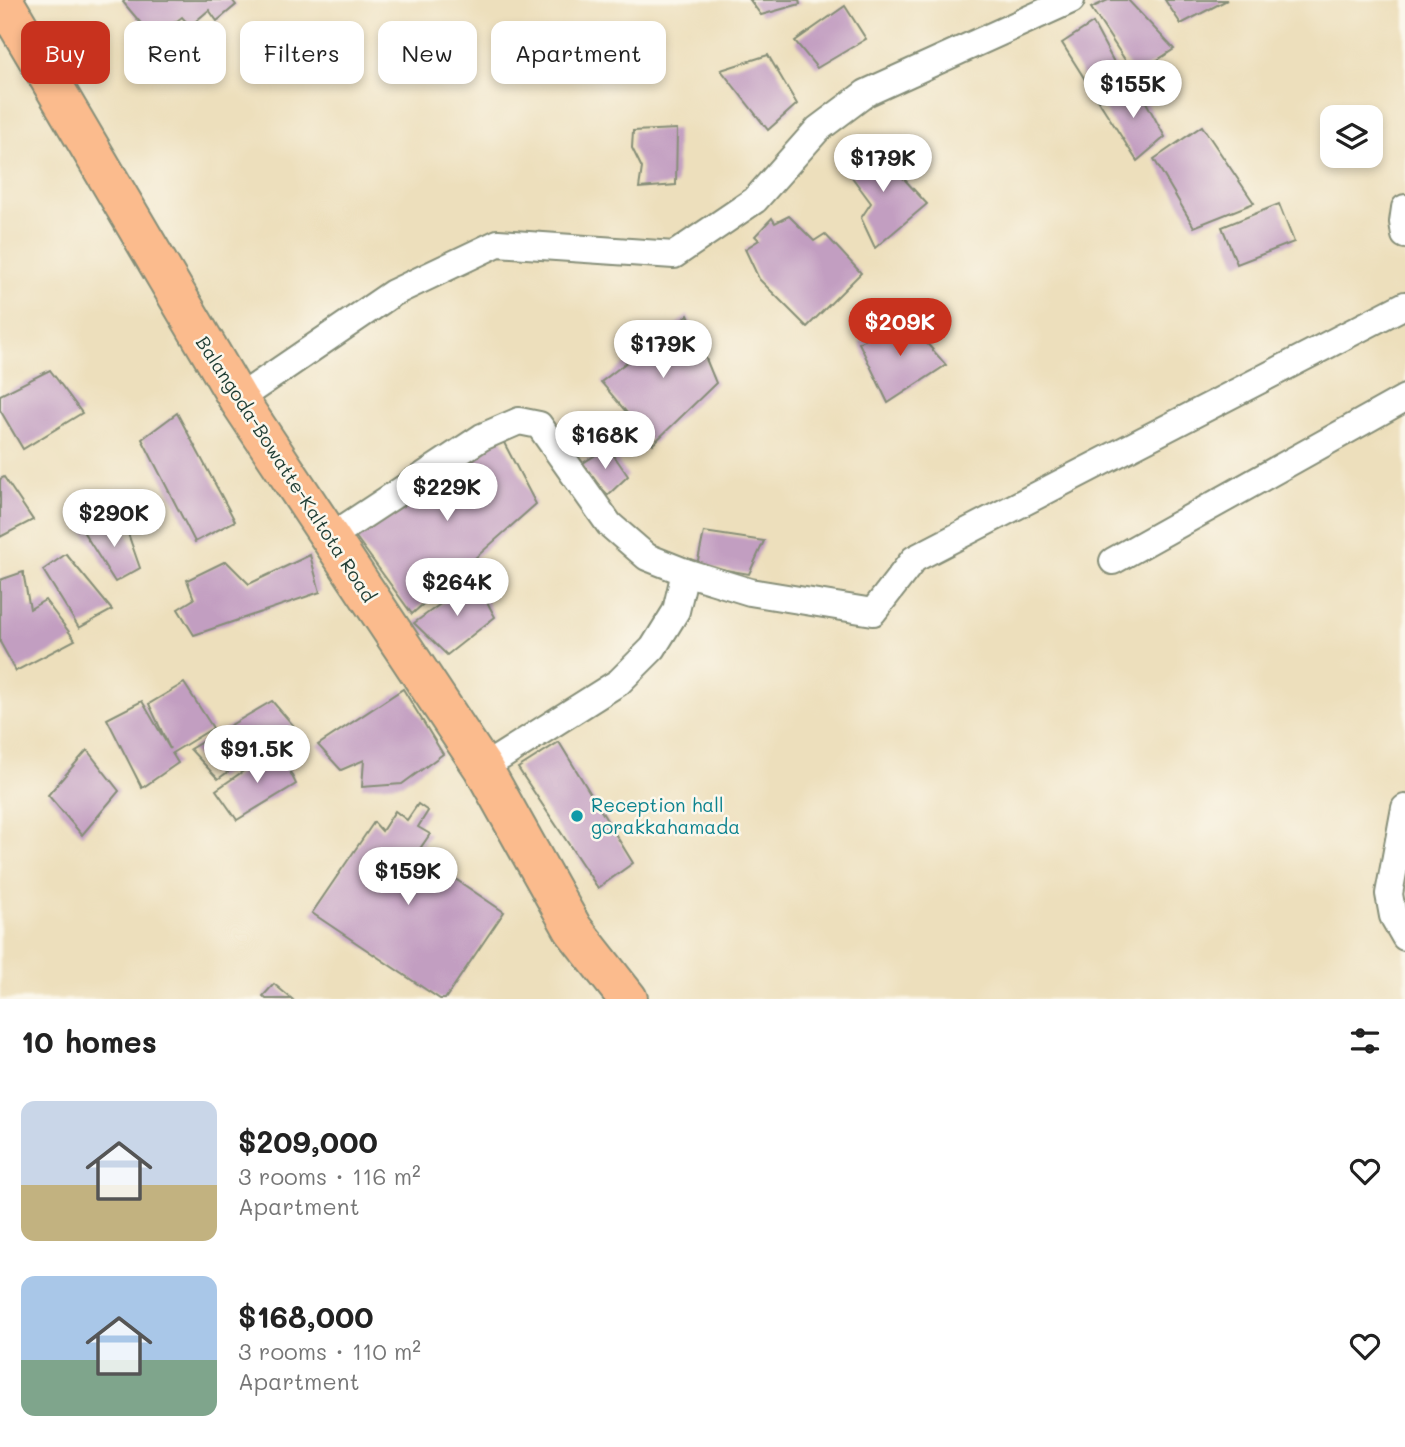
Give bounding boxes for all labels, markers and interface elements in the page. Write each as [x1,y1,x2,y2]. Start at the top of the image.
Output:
chip: Buy [21,21,110,84]
chip: Rent [124,21,226,84]
chip: Filters [240,21,364,84]
chip: New [378,21,477,84]
chip: Apartment [491,21,666,84]
pin: $155K [1084,60,1182,120]
text: $155K [1100,68,1166,98]
map controls [1320,105,1383,168]
button: layers [1320,105,1383,168]
pin: $179K [834,134,932,194]
text: $179K [850,142,916,172]
pin: $209K [851,298,949,358]
text: $209K [865,306,935,336]
pin: $179K [614,320,712,380]
text: $179K [630,328,696,358]
street label: Balangoda-Bowatte-Kaltota Road [191,331,382,607]
pin: $168K [556,412,654,471]
text: $168K [571,419,639,449]
pin: $229K [398,463,496,523]
text: $229K [413,471,481,501]
pin: $290K [65,490,163,549]
text: $290K [79,497,149,527]
pin: $264K [408,558,506,618]
text: $264K [422,566,492,596]
pin: $91.5K [200,726,314,785]
text: $91.5K [220,733,294,763]
place label: Reception hall gorakkahamada [591,792,740,839]
marker: Reception hall gorakkahamada [569,808,585,824]
pin: $159K [359,848,457,907]
text: $159K [375,855,441,885]
text: 10 homes [21,1021,157,1061]
icon: filters [1346,1022,1384,1060]
text: $209,000 [238,1121,378,1161]
icon: home [77,1129,161,1213]
icon: heart [1346,1152,1384,1190]
text: 3 rooms · 116 m² [238,1161,421,1191]
text: Apartment [238,1191,360,1221]
text: $168,000 [238,1296,374,1336]
icon: home [77,1304,161,1388]
icon: heart [1346,1327,1384,1365]
text: 3 rooms · 110 m² [238,1336,421,1366]
text: Apartment [238,1366,360,1396]

